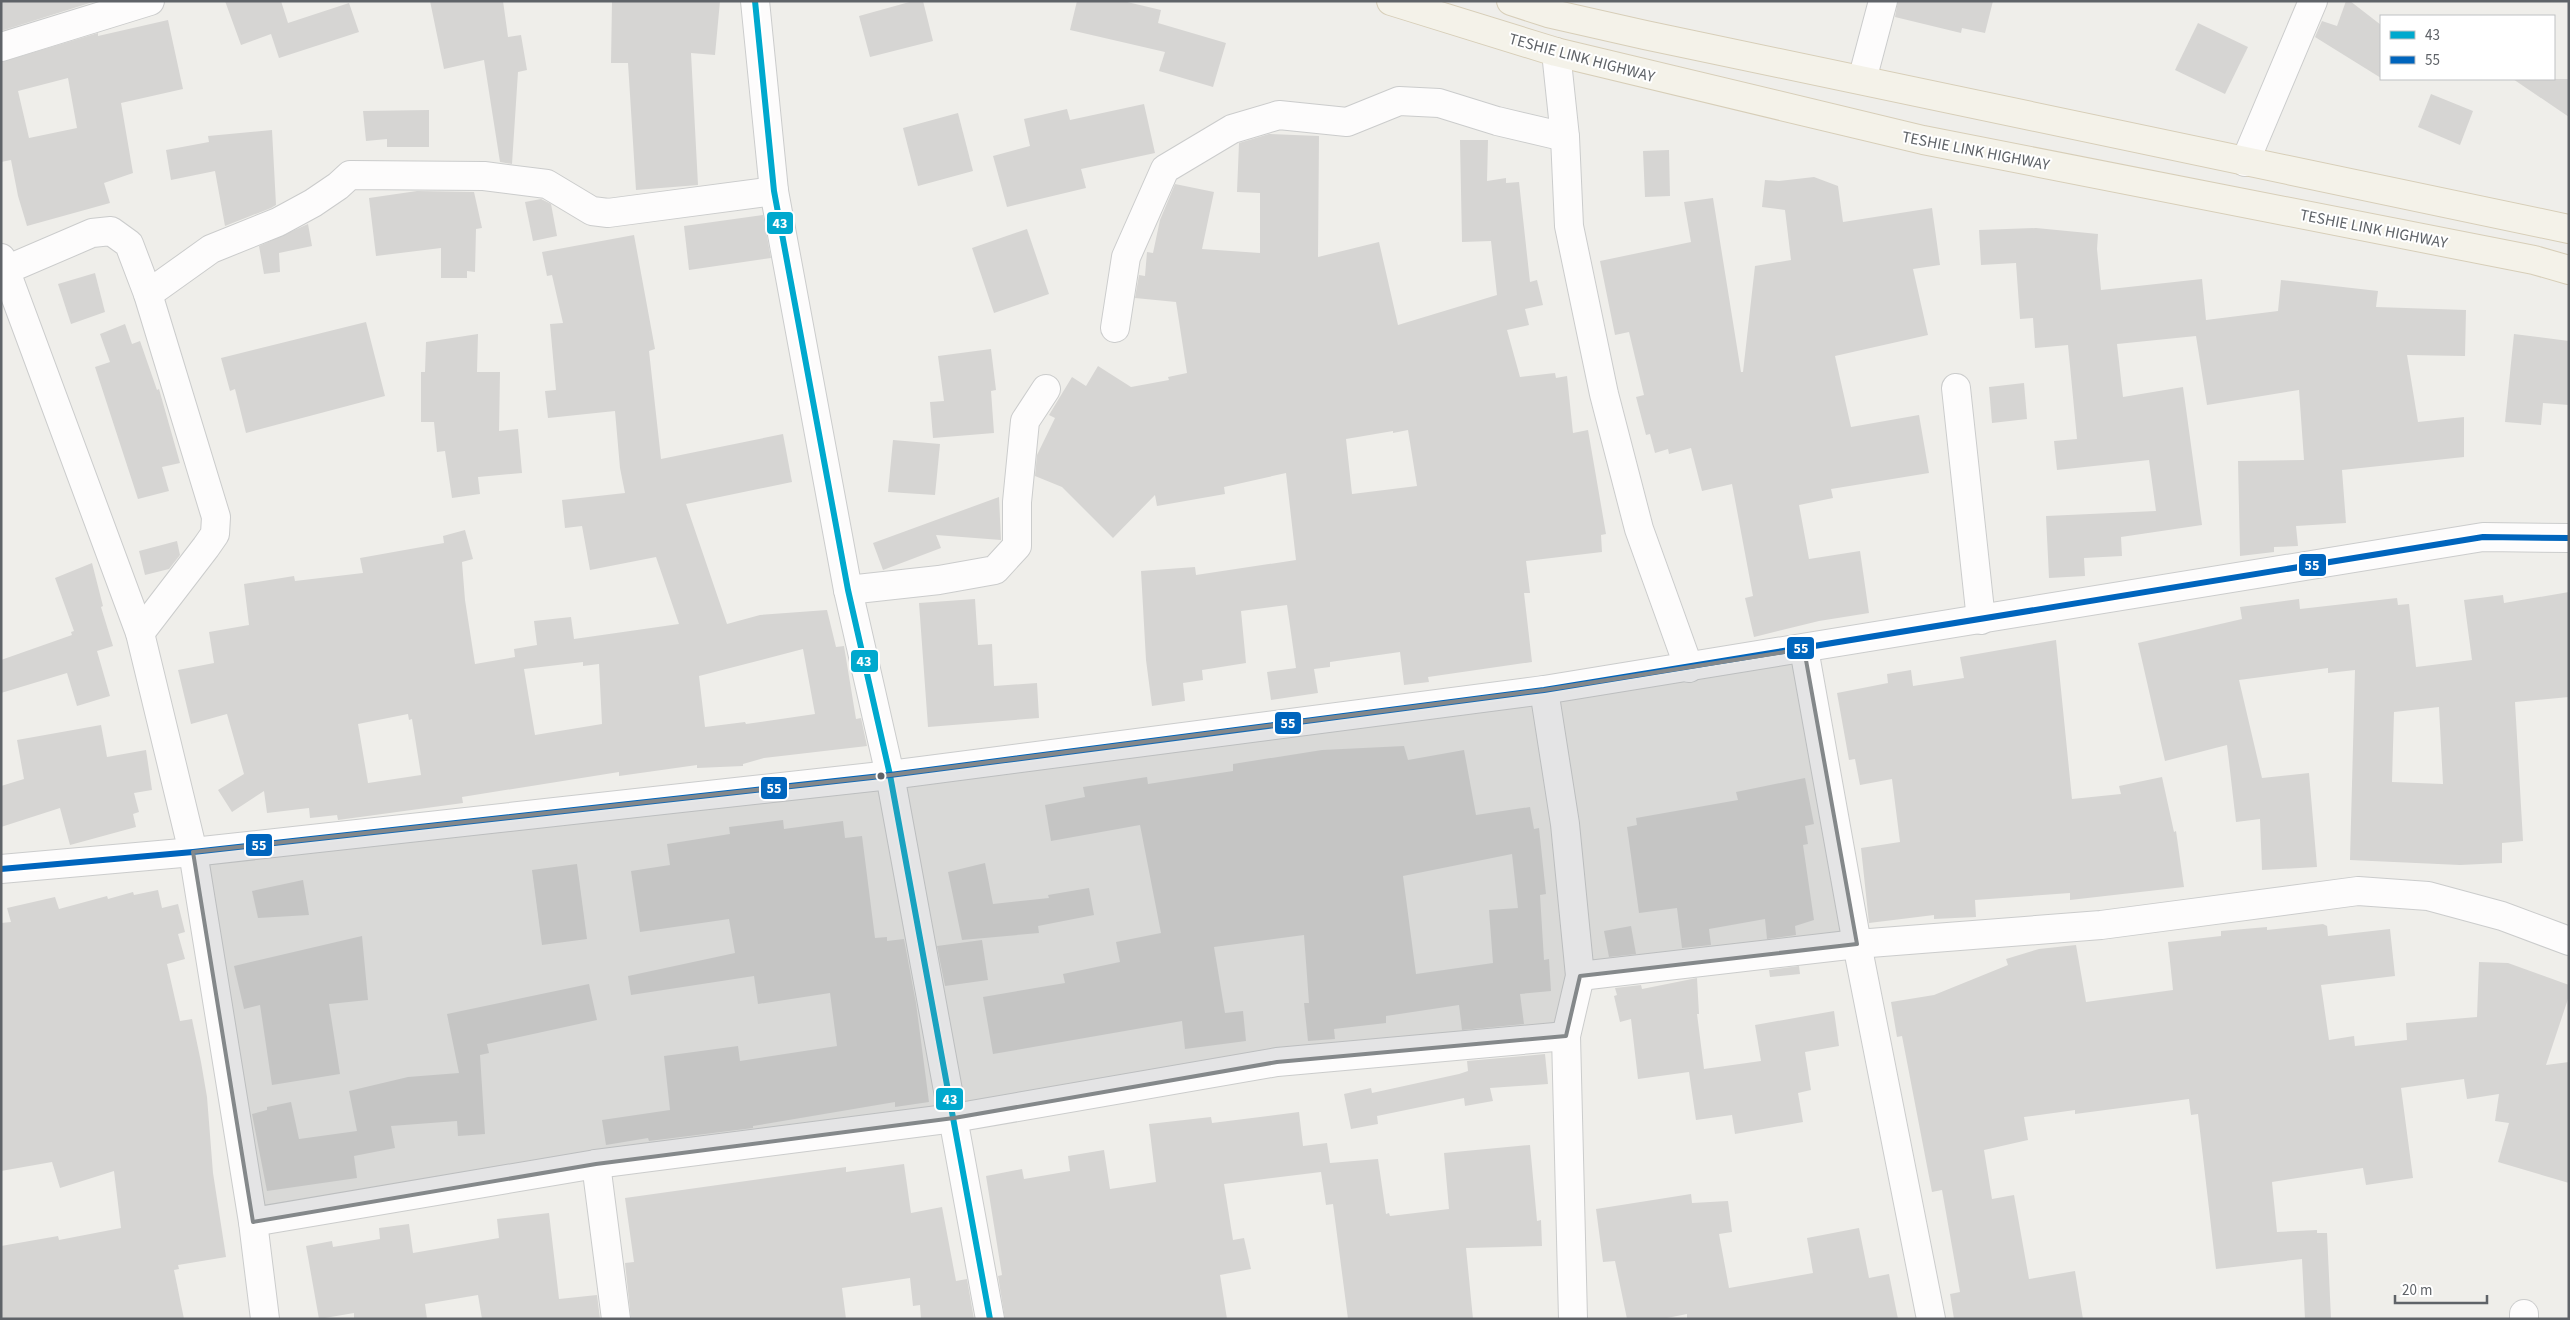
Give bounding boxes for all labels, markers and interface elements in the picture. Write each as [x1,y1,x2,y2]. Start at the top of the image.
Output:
legend [2380,15,2555,80]
text: 43 [2425,25,2440,46]
street label: TESHIE LINK HIGHWAY [1506,28,1658,88]
text: 55 [2425,50,2440,71]
street label: TESHIE LINK HIGHWAY [1900,126,2052,176]
street label: TESHIE LINK HIGHWAY [2298,204,2450,254]
line badge: 43 [766,211,794,235]
text: 43 [773,214,787,234]
line badge: 55 [2298,553,2327,577]
text: 55 [2305,556,2319,576]
line badge: 55 [1786,636,1815,660]
text: 55 [1794,639,1808,659]
line badge: 43 [850,649,879,673]
text: 43 [857,652,871,672]
line badge: 55 [1274,711,1302,735]
text: 55 [1281,714,1295,734]
unlabelled marker [876,771,886,781]
line badge: 55 [760,776,788,800]
text: 55 [767,779,781,799]
line badge: 55 [245,833,273,857]
text: 55 [252,836,266,856]
line badge: 43 [935,1087,964,1111]
text: 43 [943,1090,957,1110]
scale bar [2395,1272,2488,1304]
text: 20 m [2402,1280,2432,1301]

